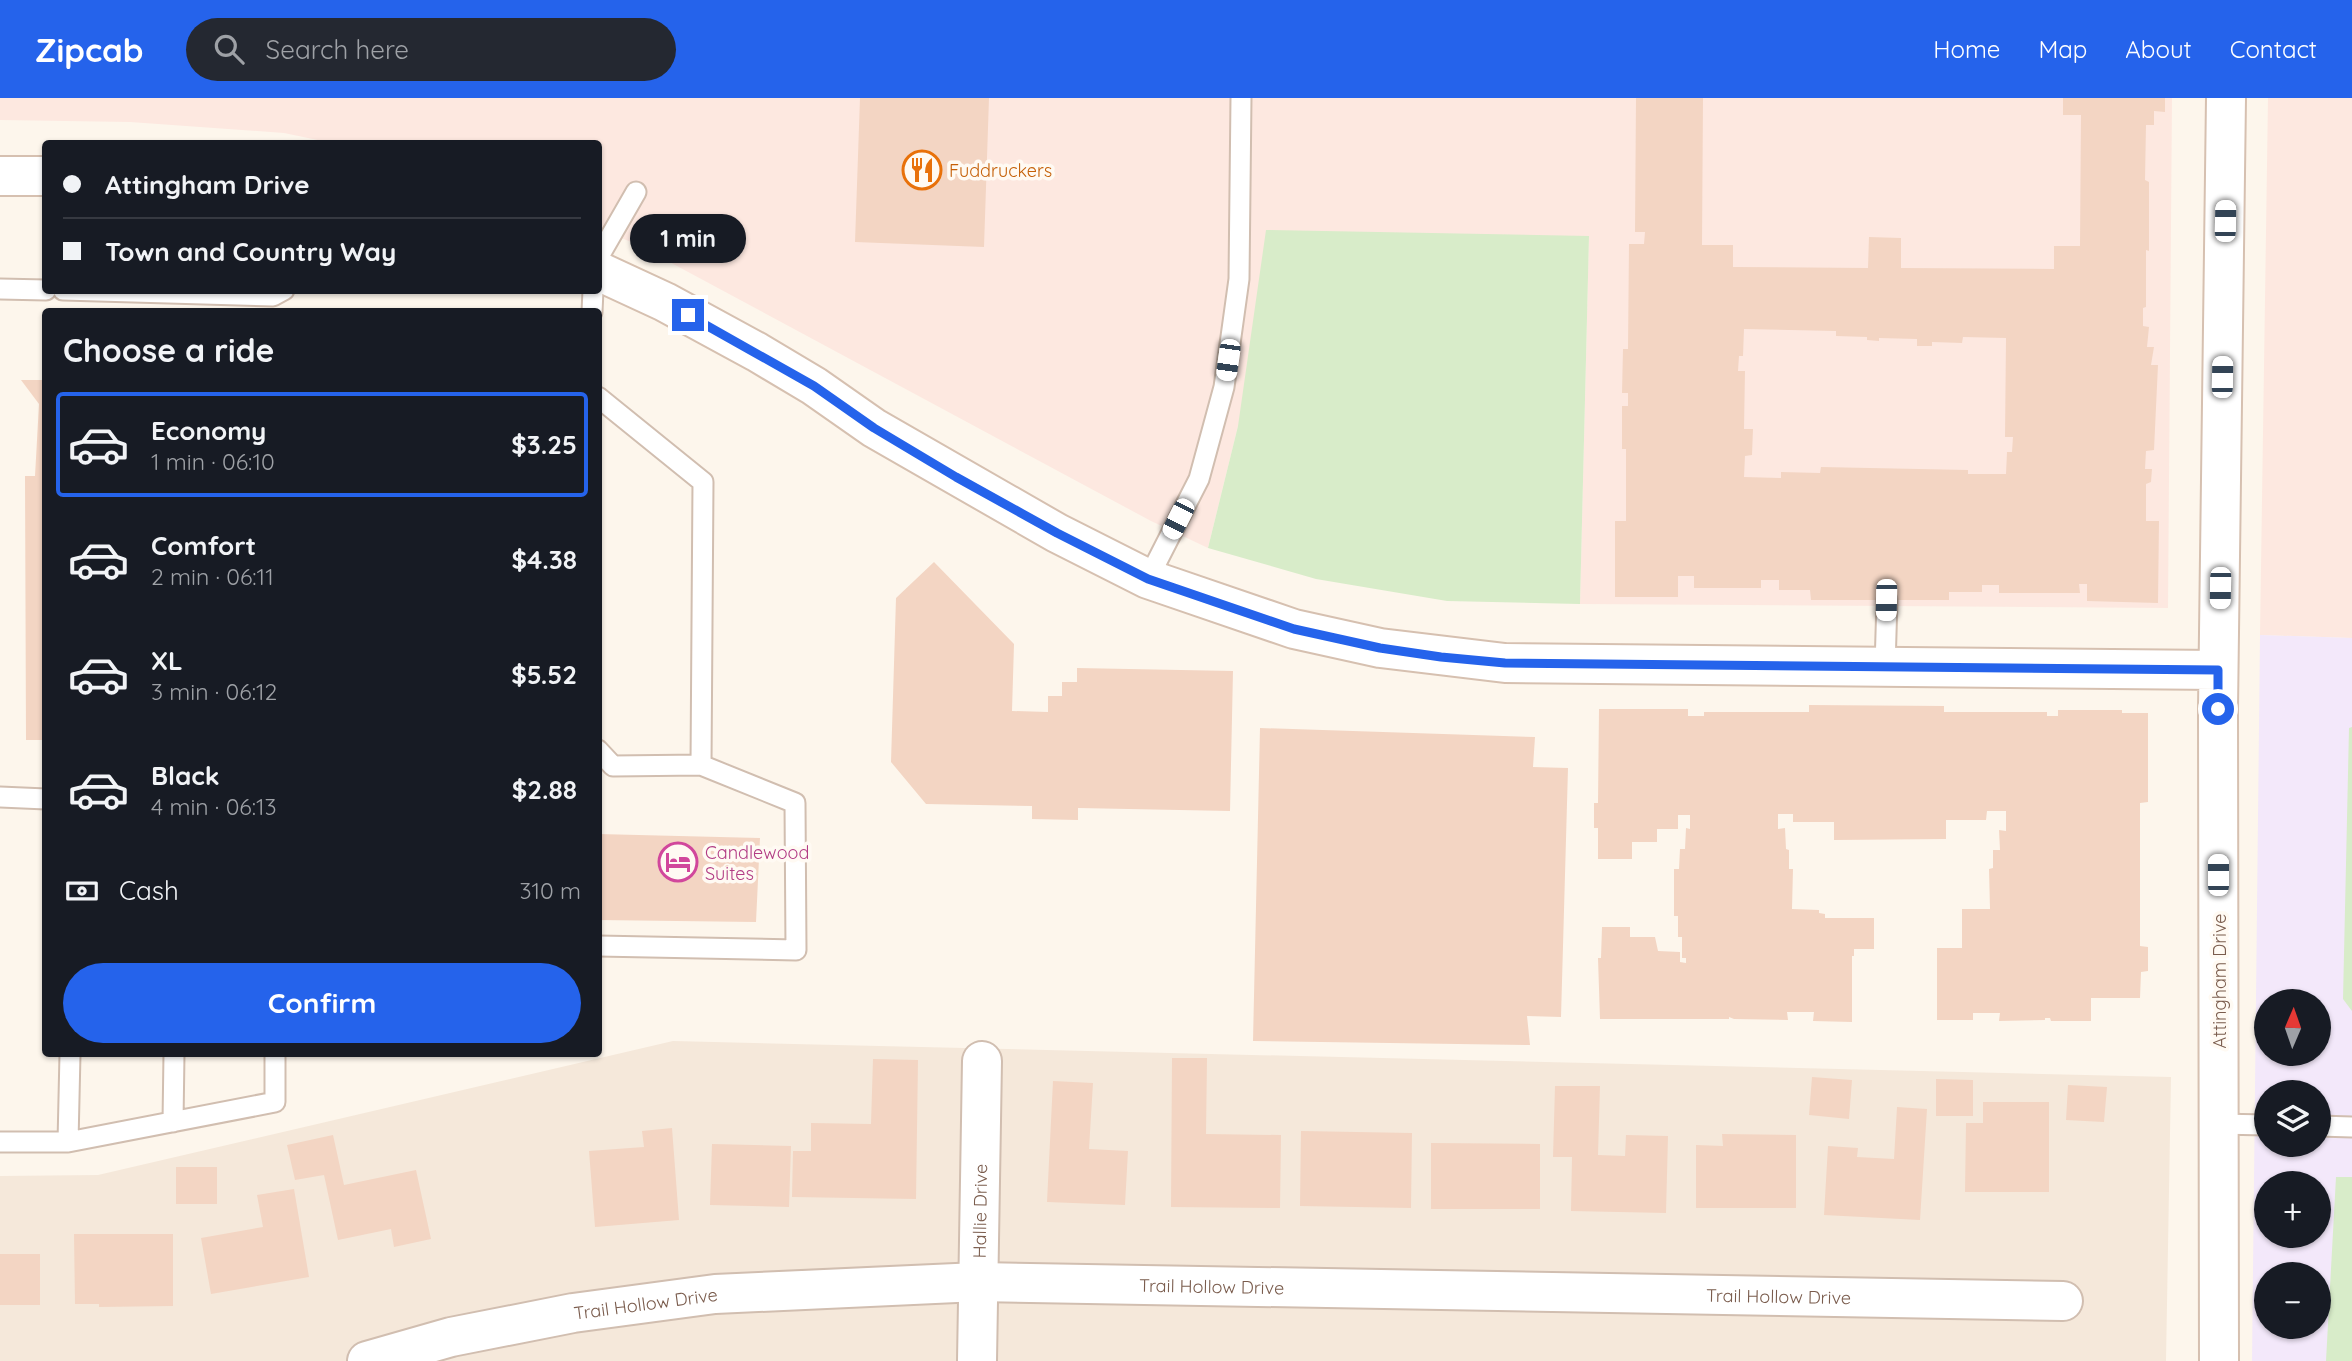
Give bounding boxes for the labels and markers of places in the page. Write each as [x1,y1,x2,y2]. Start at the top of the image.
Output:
restaurant icon: Fuddruckers [901,149,943,191]
place label: Fuddruckers [949,159,1052,182]
hotel icon: Candlewood Suites [657,841,699,883]
place label: Candlewood Suites [705,841,809,885]

